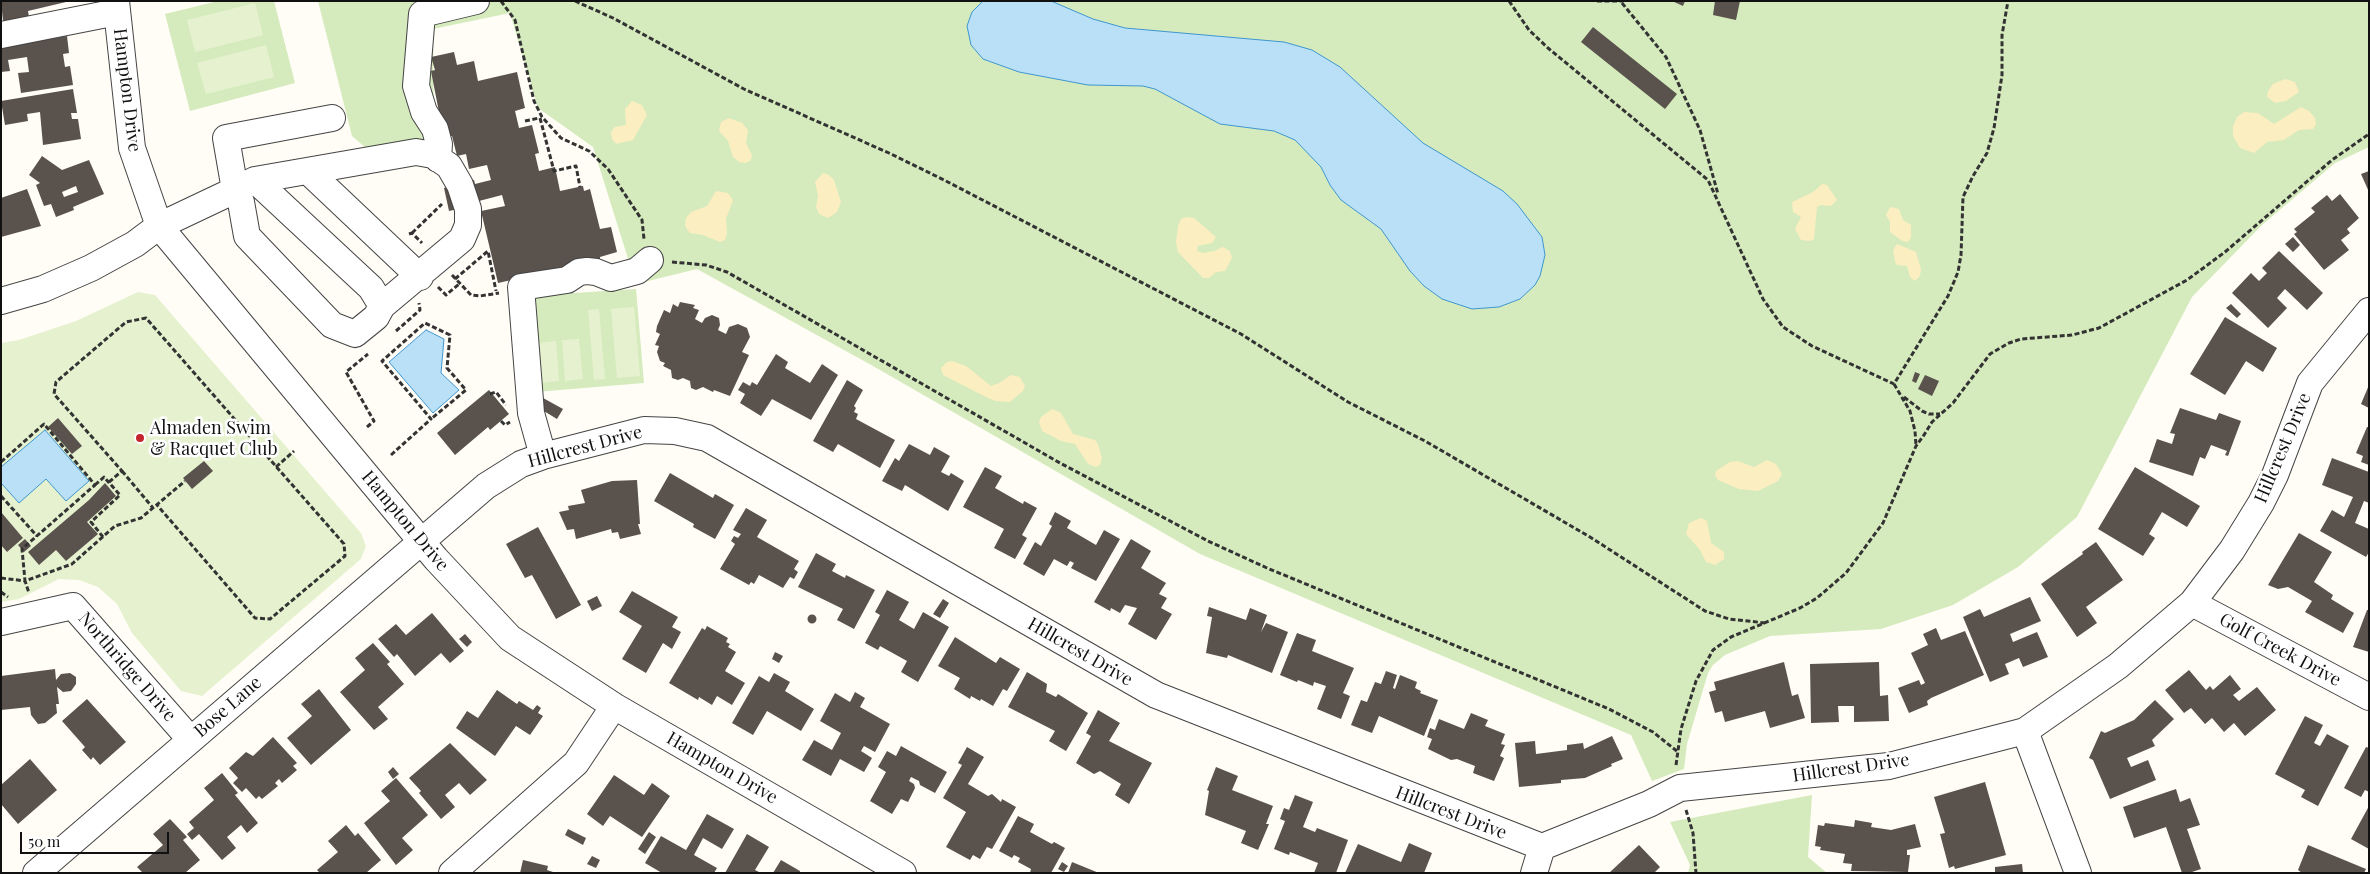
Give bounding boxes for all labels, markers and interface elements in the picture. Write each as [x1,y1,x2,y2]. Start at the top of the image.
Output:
street label: Hampton Drive [109,27,145,153]
street label: Hillcrest Drive [2250,390,2316,506]
place label: Almaden Swim & Racquet Club [150,417,278,459]
street label: Hillcrest Drive [525,421,645,473]
marker: Almaden Swim & Racquet Club [134,432,146,444]
street label: Hampton Drive [357,466,453,576]
street label: Northridge Drive [74,608,180,726]
street label: Golf Creek Drive [2215,609,2345,691]
street label: Hillcrest Drive [1024,613,1136,691]
street label: Bose Lane [190,672,266,742]
street label: Hampton Drive [663,728,781,808]
street label: Hillcrest Drive [1791,749,1911,787]
street label: Hillcrest Drive [1392,782,1510,844]
scale bar [22,822,171,854]
text: 50 m [28,831,60,851]

